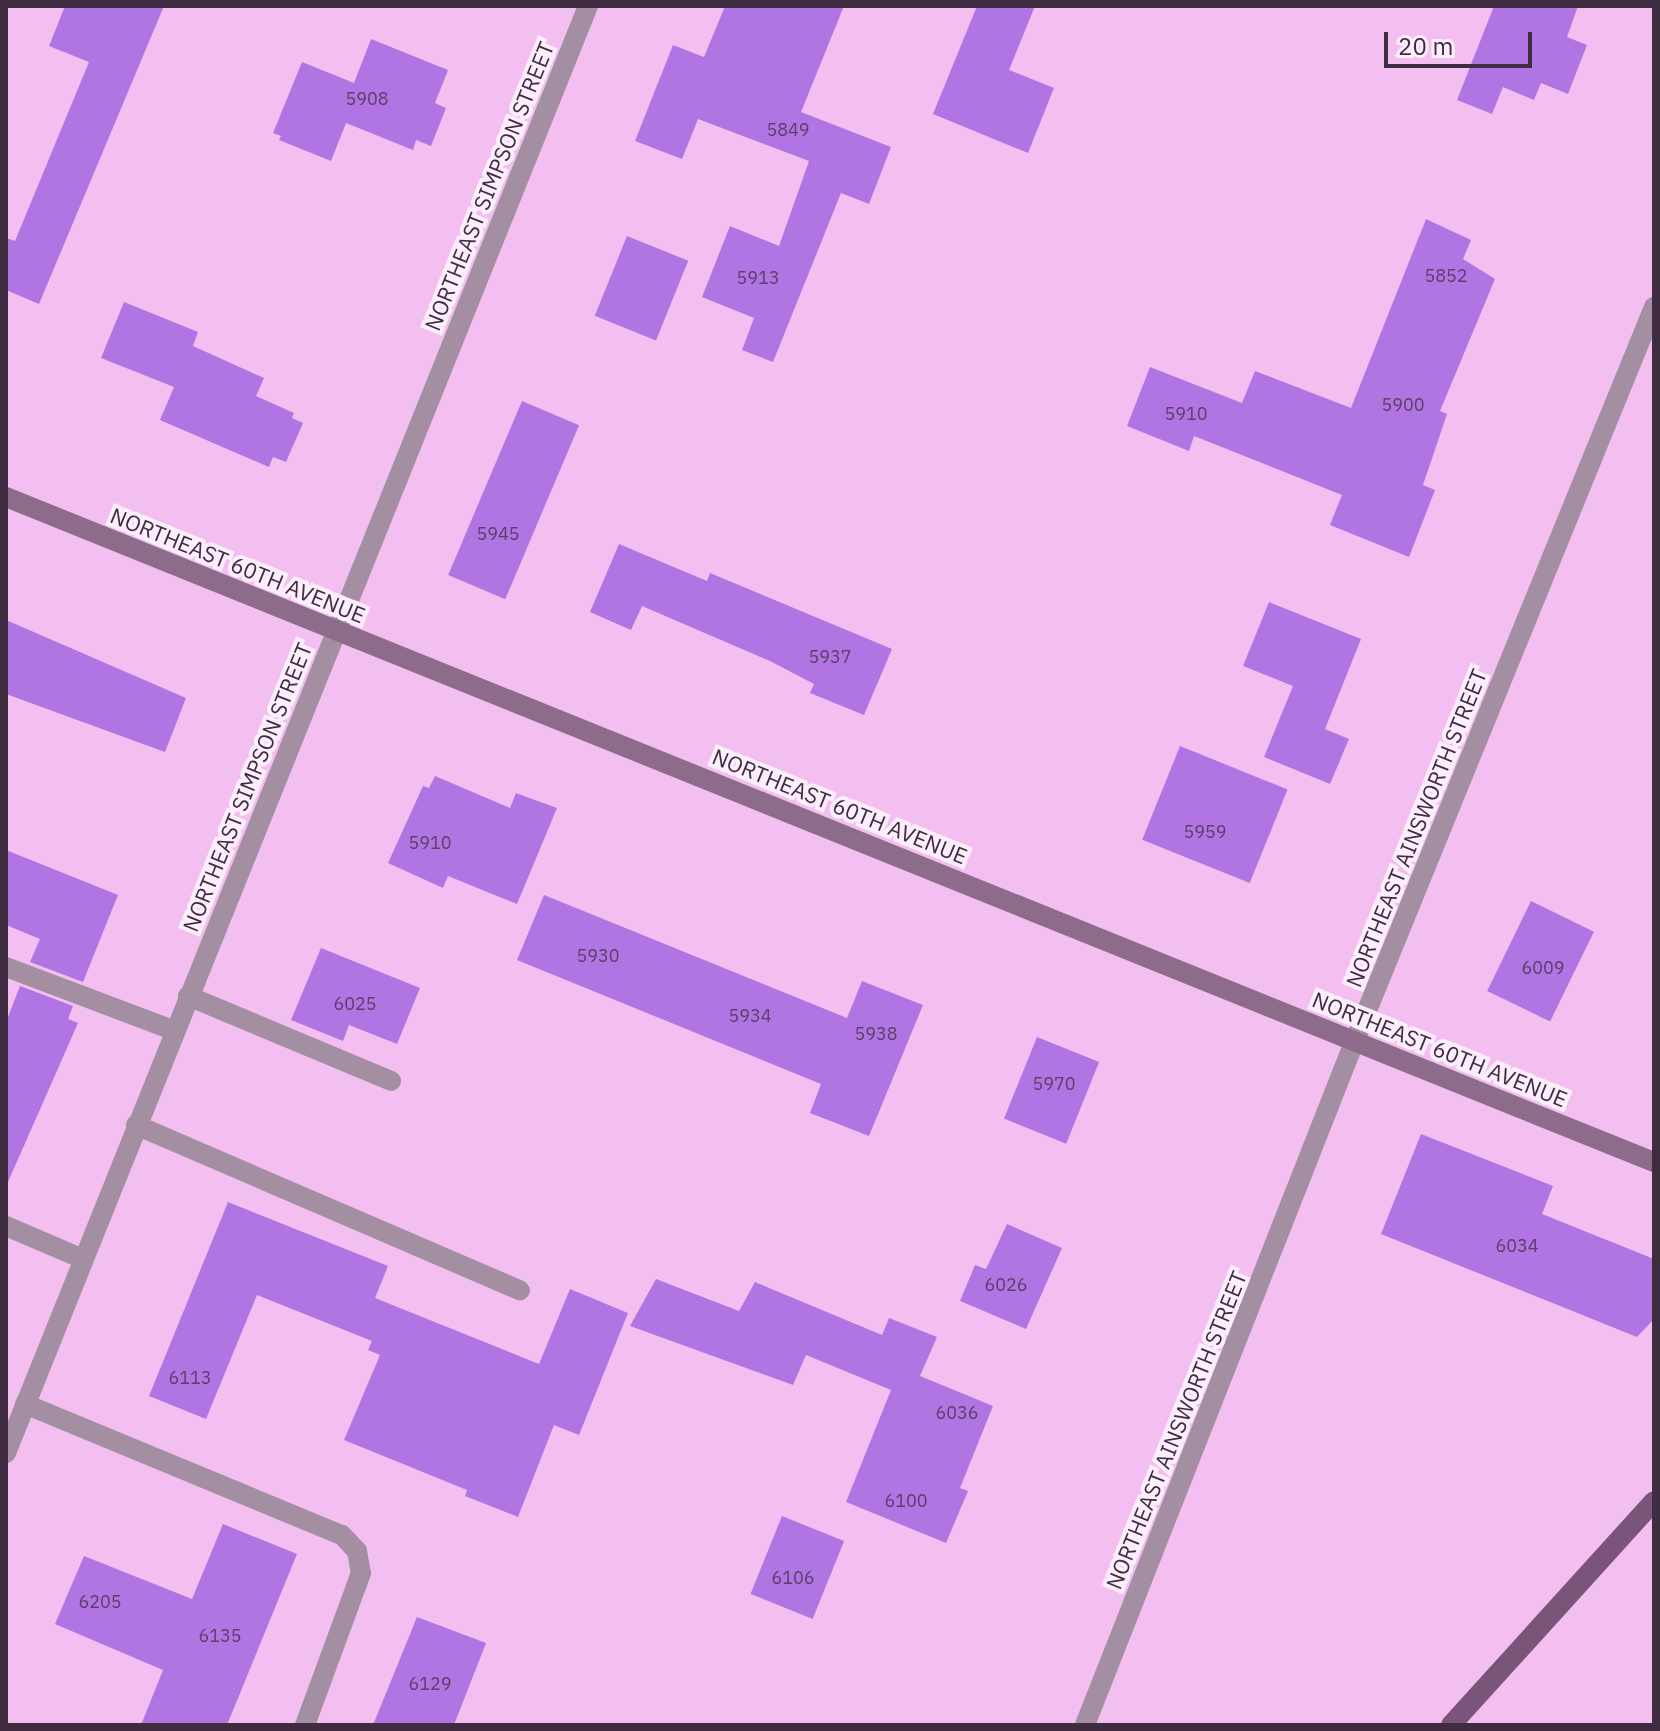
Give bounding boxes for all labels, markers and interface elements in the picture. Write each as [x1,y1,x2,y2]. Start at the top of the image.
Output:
scale bar [1388,16,1536,66]
text: 20 m [1398,30,1453,62]
street label: NORTHEAST SIMPSON STREET [419,38,559,334]
house number: 5908 [345,88,389,110]
house number: 5849 [766,119,810,141]
house number: 5852 [1424,265,1468,287]
house number: 5913 [736,267,780,289]
house number: 5900 [1381,394,1425,416]
house number: 5910 [1164,403,1208,425]
street label: NORTHEAST 60TH AVENUE [107,502,369,628]
house number: 5945 [476,523,520,545]
street label: NORTHEAST SIMPSON STREET [177,639,317,935]
house number: 5937 [808,646,852,668]
street label: NORTHEAST AINSWORTH STREET [1340,665,1492,991]
street label: NORTHEAST 60TH AVENUE [709,743,971,869]
house number: 5959 [1183,821,1227,843]
house number: 5910 [408,832,452,854]
house number: 5930 [576,945,620,967]
house number: 6009 [1521,957,1565,979]
street label: NORTHEAST 60TH AVENUE [1309,986,1571,1112]
house number: 6025 [333,993,377,1015]
house number: 5934 [728,1005,772,1027]
house number: 5938 [854,1023,898,1045]
house number: 5970 [1032,1073,1076,1095]
house number: 6034 [1495,1235,1539,1257]
street label: NORTHEAST AINSWORTH STREET [1100,1267,1252,1593]
house number: 6026 [984,1274,1028,1296]
house number: 6113 [168,1367,212,1389]
house number: 6036 [935,1402,979,1424]
house number: 6100 [884,1490,928,1512]
house number: 6106 [771,1567,815,1589]
house number: 6205 [78,1591,122,1613]
house number: 6135 [198,1625,242,1647]
house number: 6129 [408,1673,452,1695]

